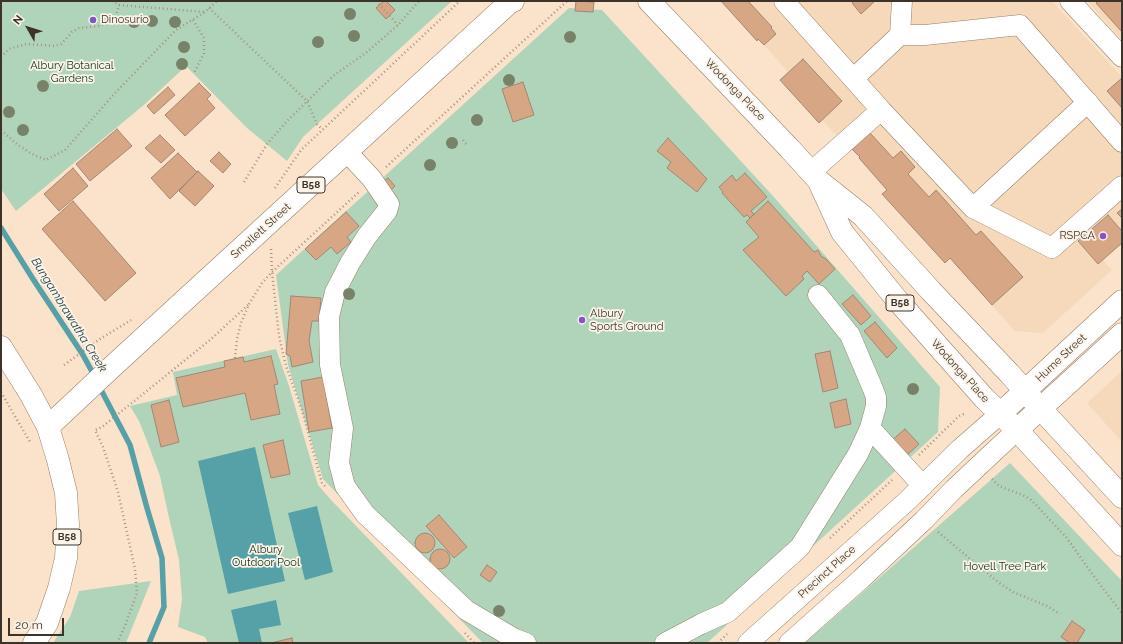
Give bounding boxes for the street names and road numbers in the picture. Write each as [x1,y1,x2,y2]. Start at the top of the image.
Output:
street label: Wodonga Place [702,56,768,124]
road number: B58 [297,177,325,193]
street label: Smollett Street [228,201,294,261]
road number: B58 [886,295,914,311]
street label: Hume Street [1033,331,1089,385]
street label: Wodonga Place [928,336,992,406]
road number: B58 [53,529,81,545]
street label: Precinct Place [796,543,858,601]

